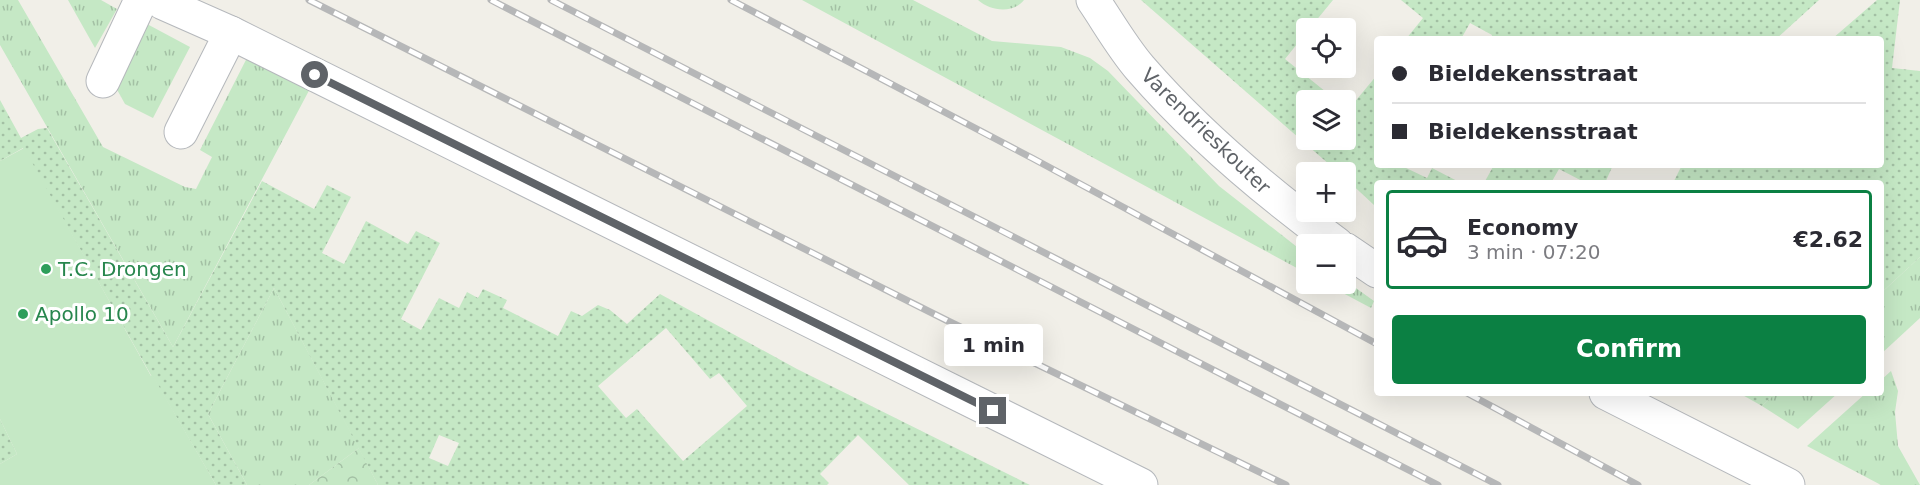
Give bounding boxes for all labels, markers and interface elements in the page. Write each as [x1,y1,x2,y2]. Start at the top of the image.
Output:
map controls [1296,18,1356,294]
button: locate [1296,18,1356,78]
route start [301,61,328,88]
text: Bieldekensstraat [1428,61,1638,86]
street label: Varendrieskouter [1136,63,1276,199]
button: layers [1296,90,1356,150]
text: Bieldekensstraat [1428,119,1638,144]
button: + [1296,162,1356,222]
icon: car [1395,213,1449,267]
text: Economy [1467,215,1578,240]
text: €2.62 [1793,227,1863,252]
button: − [1296,234,1356,294]
text: 3 min · 07:20 [1467,240,1601,264]
place label: T.C. Drongen [57,257,187,281]
marker: T.C. Drongen [39,262,53,276]
place label: Apollo 10 [35,302,129,326]
marker: Apollo 10 [16,307,30,321]
button: Confirm [1392,315,1866,384]
callout: 1 min [944,324,1042,366]
text: 1 min [962,333,1025,357]
route end [979,397,1006,424]

